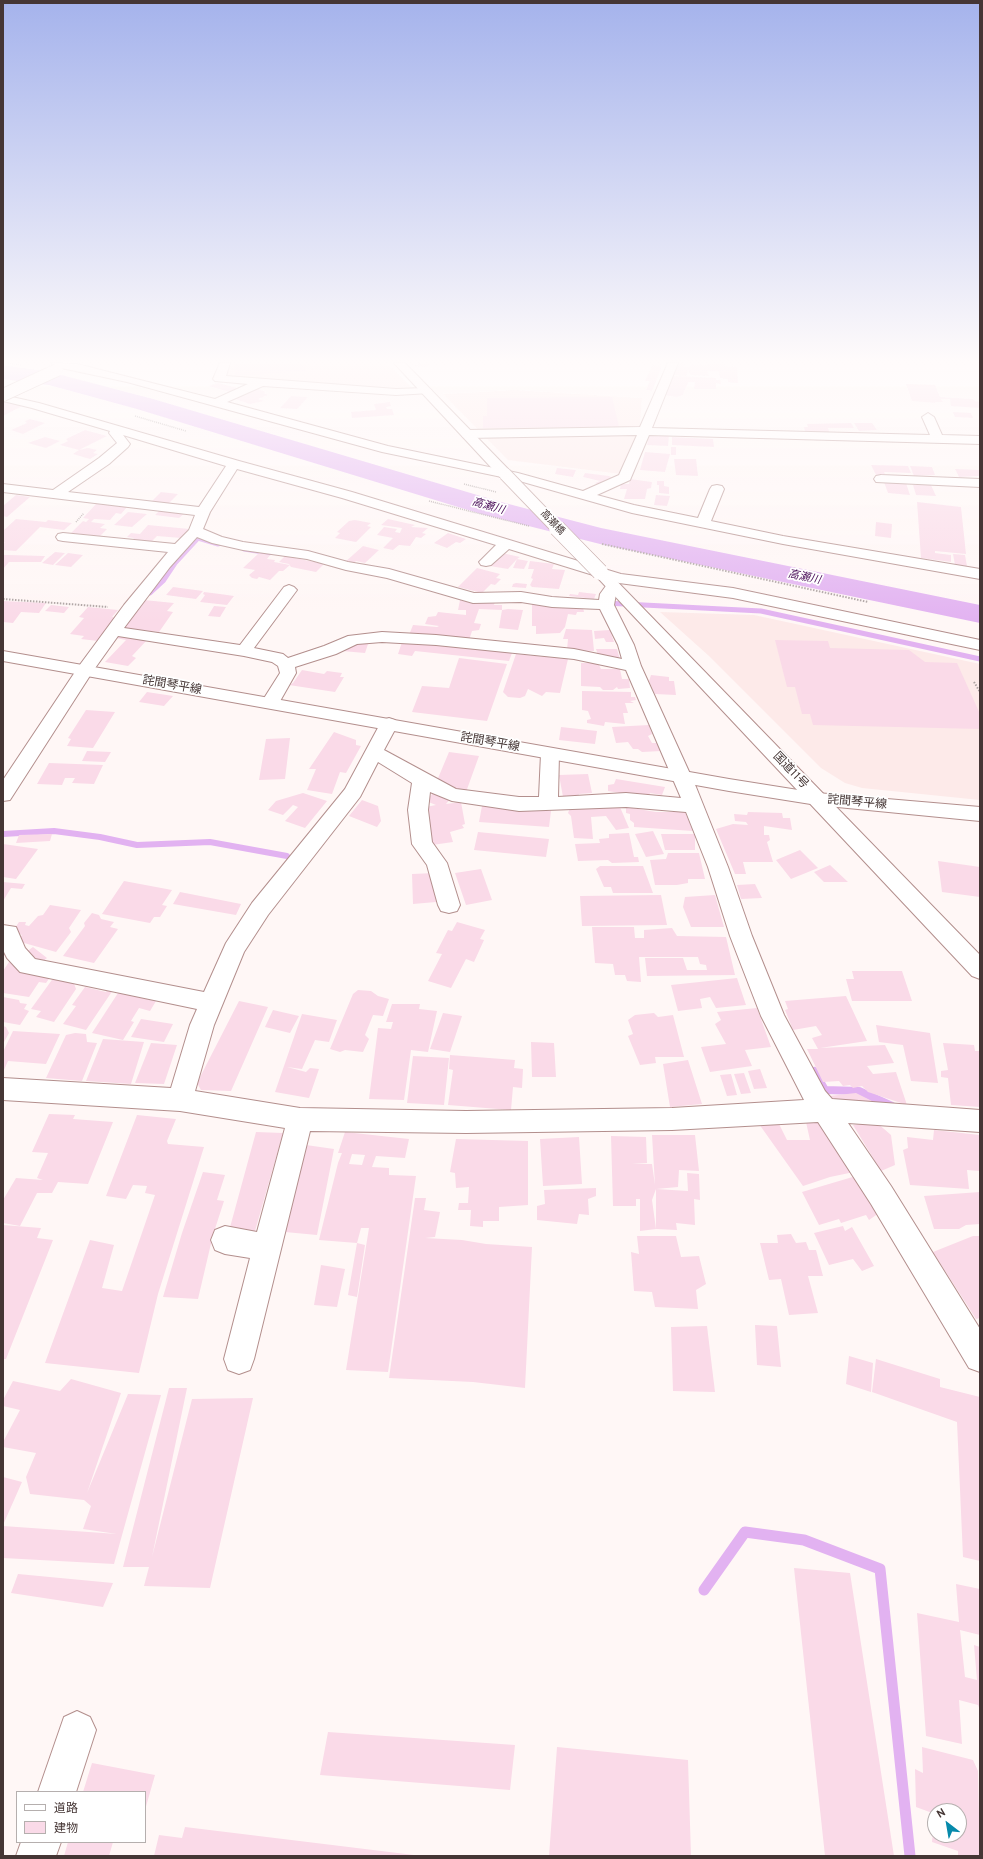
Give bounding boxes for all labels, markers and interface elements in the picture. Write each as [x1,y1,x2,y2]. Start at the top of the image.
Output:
water label: 高瀬川 [470,496,506,518]
street label: 高瀬橋 [537,508,567,538]
water label: 高瀬川 [786,568,822,588]
street label: 詫間琴平線 [141,674,203,698]
street label: 詫間琴平線 [459,731,521,755]
street label: 国道11号 [769,750,811,792]
street label: 詫間琴平線 [826,793,888,813]
legend [16,1791,146,1843]
text: 道路 [54,1801,78,1817]
north arrow [927,1803,967,1843]
text: N [934,1806,948,1822]
text: 建物 [54,1821,78,1837]

